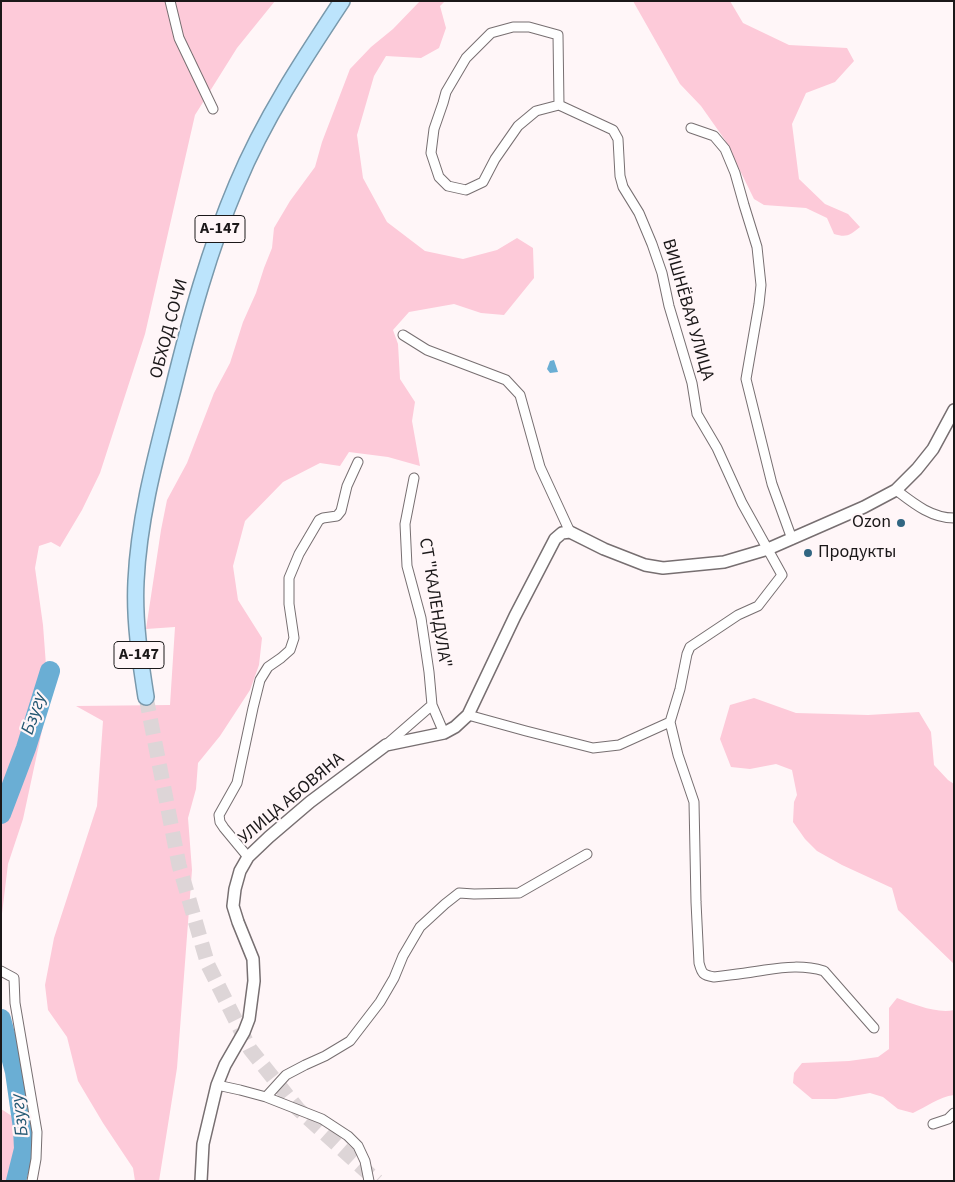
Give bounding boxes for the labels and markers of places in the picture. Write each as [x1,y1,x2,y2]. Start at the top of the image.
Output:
place label: Ozon [852,512,891,534]
marker: Ozon [895,517,907,529]
place label: Продукты [818,542,896,564]
marker: Продукты [802,547,814,559]

